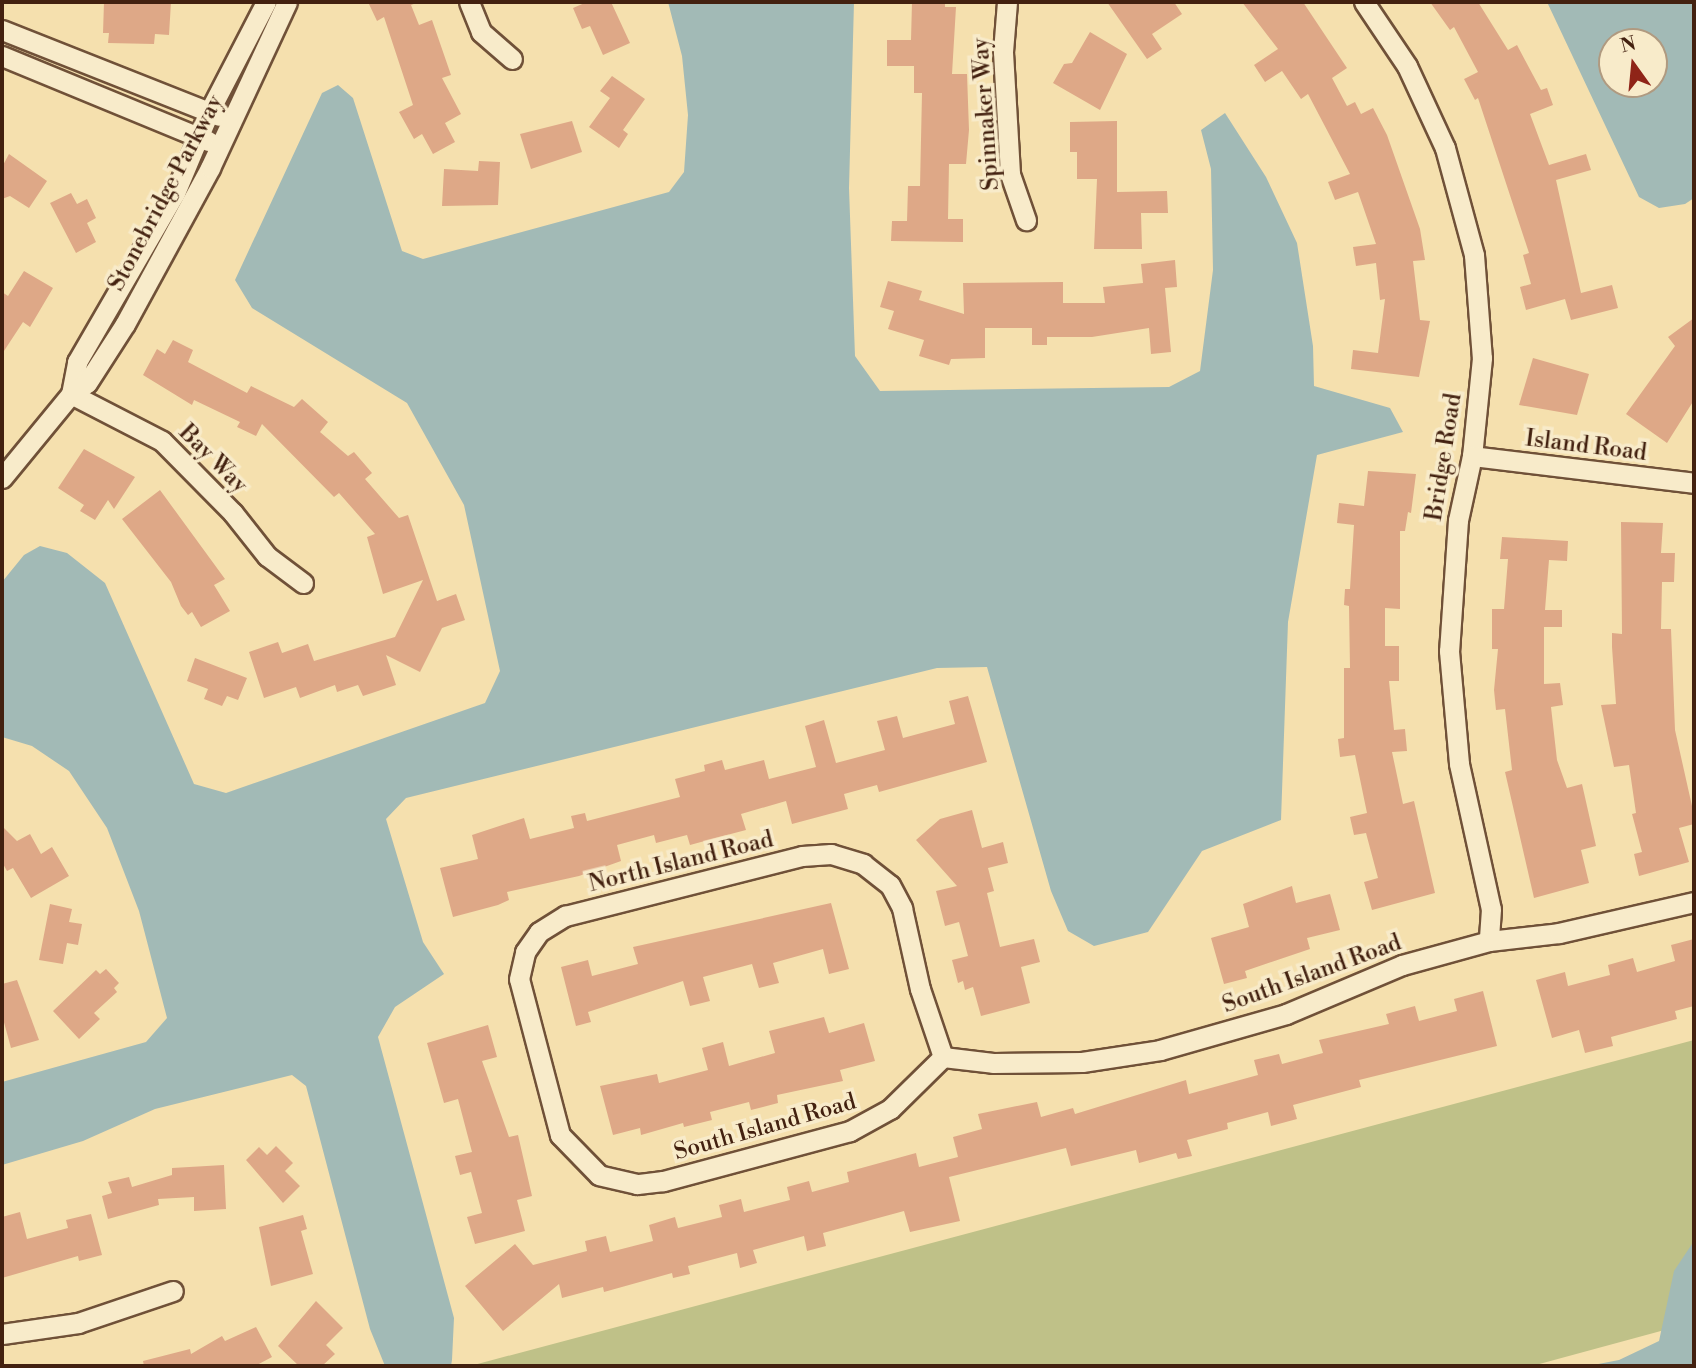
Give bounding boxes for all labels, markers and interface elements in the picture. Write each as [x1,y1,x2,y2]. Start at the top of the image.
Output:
north arrow [1598,28,1668,98]
text: N [1618,31,1638,58]
street label: Spinnaker Way [967,37,1005,191]
street label: Stonebridge Parkway [103,90,229,296]
street label: Bridge Road [1420,391,1468,523]
street label: Bay Way [173,419,253,499]
street label: Island Road [1524,425,1648,467]
street label: North Island Road [586,826,776,898]
street label: South Island Road [1219,929,1405,1019]
street label: South Island Road [671,1088,859,1166]

